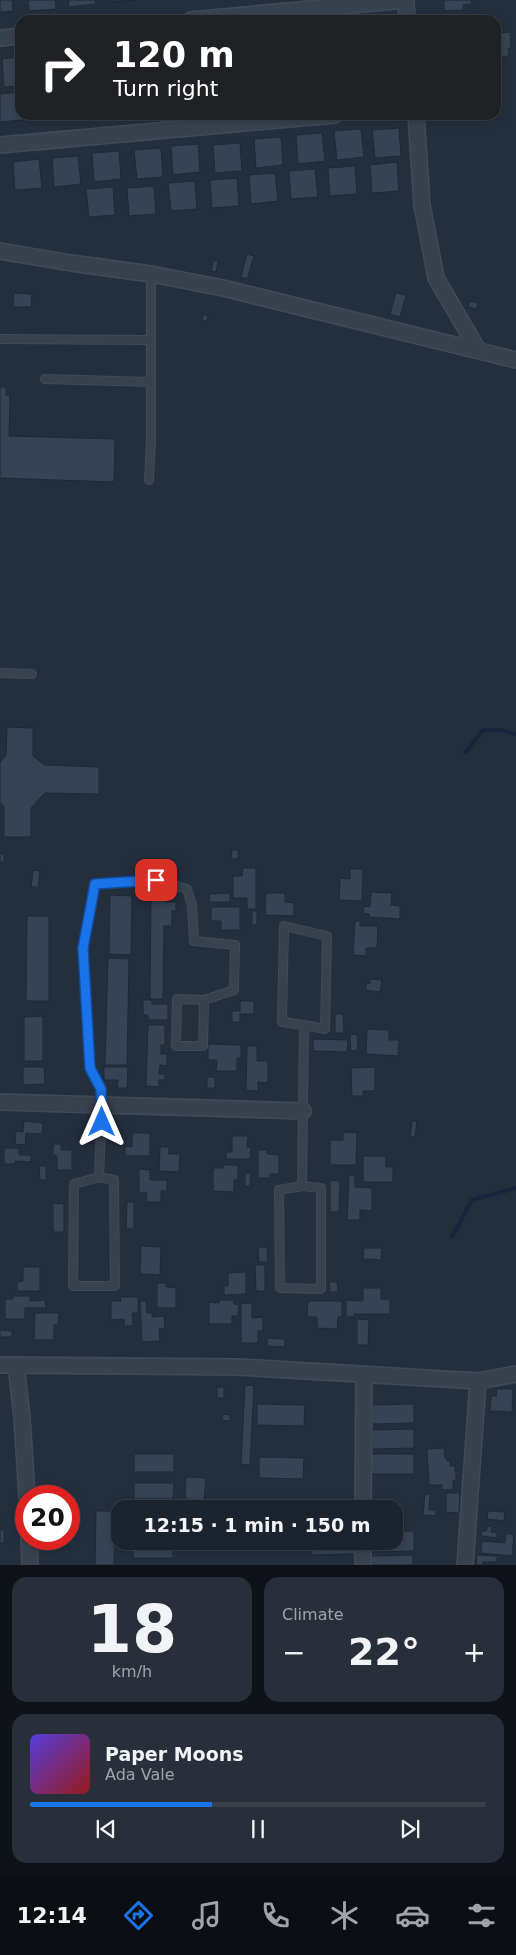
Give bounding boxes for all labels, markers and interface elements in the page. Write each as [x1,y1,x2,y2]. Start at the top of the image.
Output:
icon: right [30,35,95,100]
text: 120 m [113,35,235,75]
text: Turn right [113,76,218,101]
pin [135,859,177,901]
icon: arrive [142,866,170,894]
position arrow [75,1095,127,1147]
speed limit sign: 20 [15,1485,80,1550]
text: 12:15 · 1 min · 150 m [143,1514,371,1536]
text: 18 [87,1592,177,1667]
text: Climate [282,1605,344,1624]
text: 22° [348,1630,420,1674]
text: − [282,1636,305,1669]
text: + [463,1636,486,1669]
text: km/h [112,1662,152,1681]
text: Paper Moons [105,1743,244,1765]
text: Ada Vale [105,1765,175,1784]
icon: previous [92,1815,120,1843]
icon: pause [244,1815,272,1843]
icon: next [396,1815,424,1843]
icon: directions [121,1898,156,1933]
icon: music [189,1898,224,1933]
icon: phone [258,1898,293,1933]
icon: climate [327,1898,362,1933]
icon: car [395,1898,430,1933]
icon: filters [464,1898,499,1933]
text: 12:14 [17,1903,87,1928]

